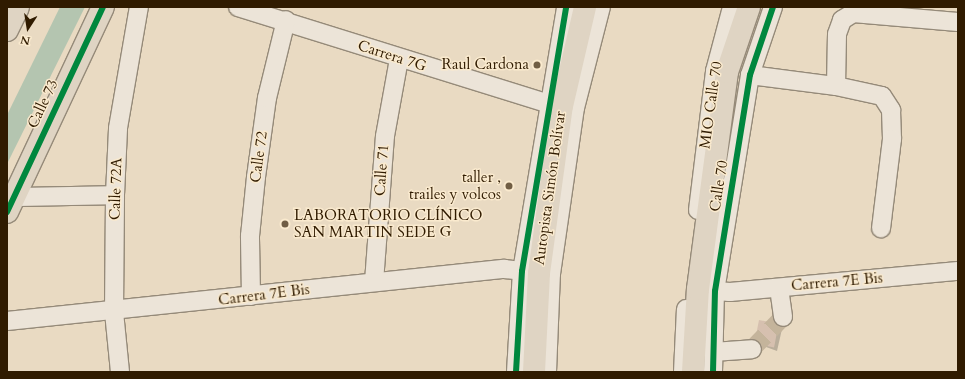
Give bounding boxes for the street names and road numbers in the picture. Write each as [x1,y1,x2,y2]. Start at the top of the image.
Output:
street label: Carrera 7G [355,36,429,76]
street label: MIO Calle 70 [696,60,726,150]
street label: Calle 73 [24,77,62,131]
street label: Autopista Simón Bolívar [530,110,570,266]
street label: Calle 72 [246,130,272,184]
street label: Calle 71 [371,144,393,196]
street label: Calle 72A [106,157,126,221]
street label: Calle 70 [706,159,732,213]
street label: Carrera 7E Bis [790,269,884,295]
street label: Carrera 7E Bis [217,280,311,310]

